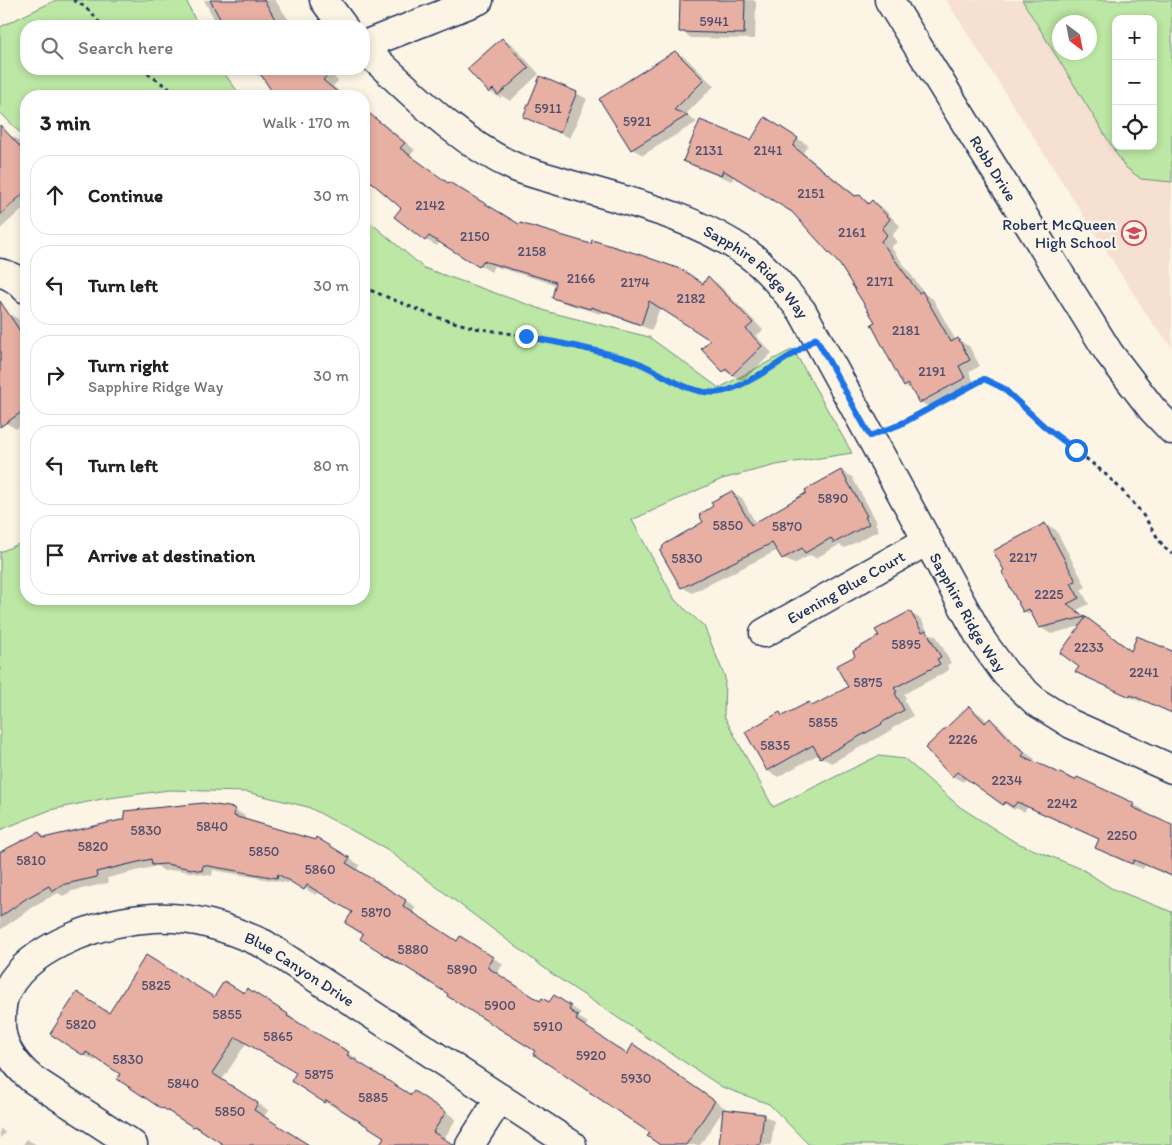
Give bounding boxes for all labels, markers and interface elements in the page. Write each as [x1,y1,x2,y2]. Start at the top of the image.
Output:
house number: 5941 [699,13,729,30]
north arrow [1052,15,1097,60]
map controls [1112,15,1157,150]
button: + [1112,15,1157,60]
search box [20,20,370,75]
icon: search [38,34,66,62]
text: Search here [78,36,173,59]
button: − [1112,60,1157,105]
house number: 5911 [534,100,562,117]
button: locate [1112,105,1157,150]
text: 3 min [40,110,90,135]
text: Walk · 170 m [263,113,350,132]
house number: 5921 [623,113,652,130]
street label: Robb Drive [966,132,1021,205]
house number: 2131 [695,142,723,159]
house number: 2141 [754,142,783,159]
icon: ahead [41,181,69,209]
text: Continue [88,184,163,207]
house number: 2151 [797,185,825,202]
text: 30 m [313,186,349,205]
house number: 2142 [415,197,445,214]
place label: Robert McQueen High School [1002,215,1116,252]
street label: Sapphire Ridge Way [701,220,814,322]
school or university icon: Robert McQueen High School [1121,220,1147,246]
house number: 2161 [838,224,866,241]
house number: 2150 [460,228,490,245]
house number: 2158 [518,243,547,260]
house number: 2166 [567,270,595,287]
icon: left [41,271,69,299]
house number: 2171 [866,273,894,290]
text: Turn left [88,274,158,297]
house number: 2174 [620,274,650,291]
text: 30 m [313,276,349,295]
house number: 2182 [677,290,706,307]
house number: 2181 [892,322,921,339]
route end [515,325,538,348]
text: Turn right [88,354,169,377]
icon: right [41,361,69,389]
house number: 2191 [918,363,946,380]
text: 30 m [313,366,349,385]
text: Sapphire Ridge Way [88,377,223,396]
route start [1065,439,1088,462]
icon: left [41,451,69,479]
text: Turn left [88,454,158,477]
text: 80 m [313,456,349,475]
house number: 5890 [818,490,848,507]
house number: 5850 [713,517,744,534]
house number: 5870 [772,518,802,535]
icon: arrive [41,541,69,569]
text: Arrive at destination [88,544,255,567]
street label: Evening Blue Court [784,546,908,628]
street label: Sapphire Ridge Way [926,549,1011,676]
house number: 2217 [1009,549,1037,566]
house number: 5830 [671,550,703,567]
house number: 2225 [1034,586,1064,603]
house number: 5895 [891,636,921,653]
house number: 2233 [1074,639,1104,656]
house number: 2241 [1129,664,1159,681]
house number: 5875 [853,674,883,691]
house number: 5855 [808,714,838,731]
house number: 2226 [948,731,978,748]
house number: 5835 [760,737,790,754]
house number: 2234 [992,772,1023,789]
house number: 2242 [1047,795,1078,812]
house number: 5840 [196,818,228,835]
house number: 5830 [130,822,162,839]
house number: 2250 [1107,827,1137,844]
house number: 5820 [77,838,109,855]
house number: 5850 [249,843,280,860]
house number: 5810 [16,852,46,869]
house number: 5860 [304,861,336,878]
house number: 5870 [361,904,391,921]
street label: Blue Canyon Drive [242,927,359,1010]
house number: 5880 [397,941,429,958]
house number: 5890 [447,961,477,978]
house number: 5825 [141,977,171,994]
house number: 5900 [484,997,516,1014]
house number: 5855 [212,1006,242,1023]
house number: 5820 [65,1016,97,1033]
house number: 5910 [533,1018,563,1035]
house number: 5865 [263,1028,293,1045]
house number: 5920 [576,1047,606,1064]
house number: 5830 [112,1051,144,1068]
house number: 5875 [304,1066,334,1083]
house number: 5930 [621,1070,651,1087]
house number: 5840 [167,1075,199,1092]
house number: 5885 [358,1089,388,1106]
house number: 5850 [215,1103,246,1120]

